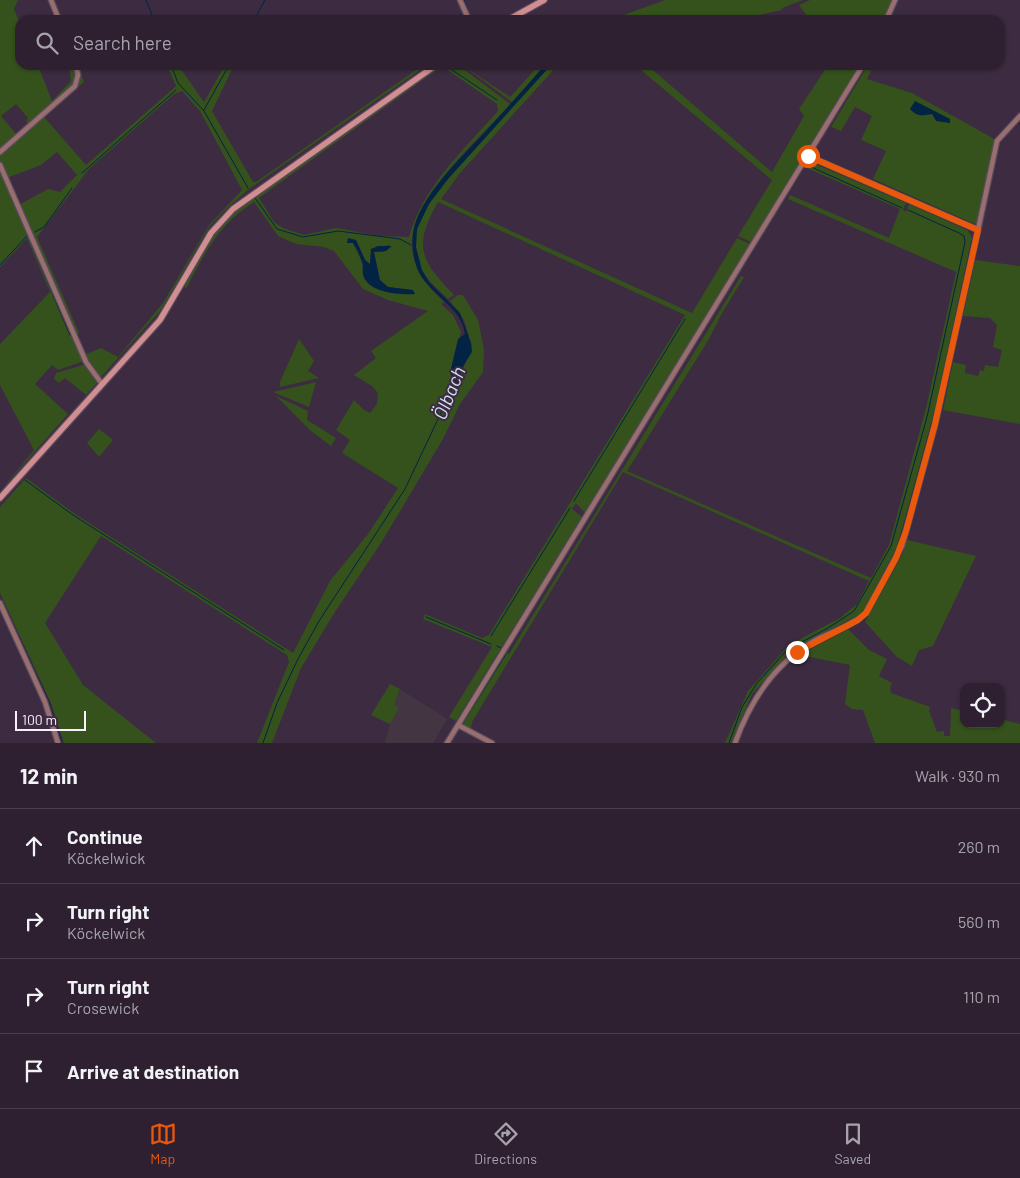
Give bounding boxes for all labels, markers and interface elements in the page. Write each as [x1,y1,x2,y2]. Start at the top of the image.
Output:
search box [15,15,1005,70]
icon: search [33,29,61,57]
text: Search here [73,31,172,54]
route start [797,145,820,168]
water label: Ölbach [428,363,470,423]
route end [786,641,809,664]
map controls [960,683,1005,728]
button: locate [960,683,1005,728]
scale bar [15,708,86,731]
text: 100 m [22,711,57,728]
text: 12 min [20,763,78,788]
text: Walk · 930 m [915,766,1000,785]
text: Continue [67,825,143,848]
icon: ahead [20,832,48,860]
text: 260 m [958,837,1000,856]
text: Köckelwick [67,848,145,867]
text: Turn right [67,900,149,923]
icon: right [20,907,48,935]
text: 560 m [958,912,1000,931]
text: Köckelwick [67,923,145,942]
text: Turn right [67,975,149,998]
icon: right [20,982,48,1010]
text: 110 m [963,987,1000,1006]
text: Crosewick [67,998,139,1017]
icon: arrive [20,1057,48,1085]
text: Arrive at destination [67,1060,239,1083]
tab: Map [149,1120,177,1167]
tab: Directions [474,1120,537,1167]
tab: Saved [834,1120,871,1167]

